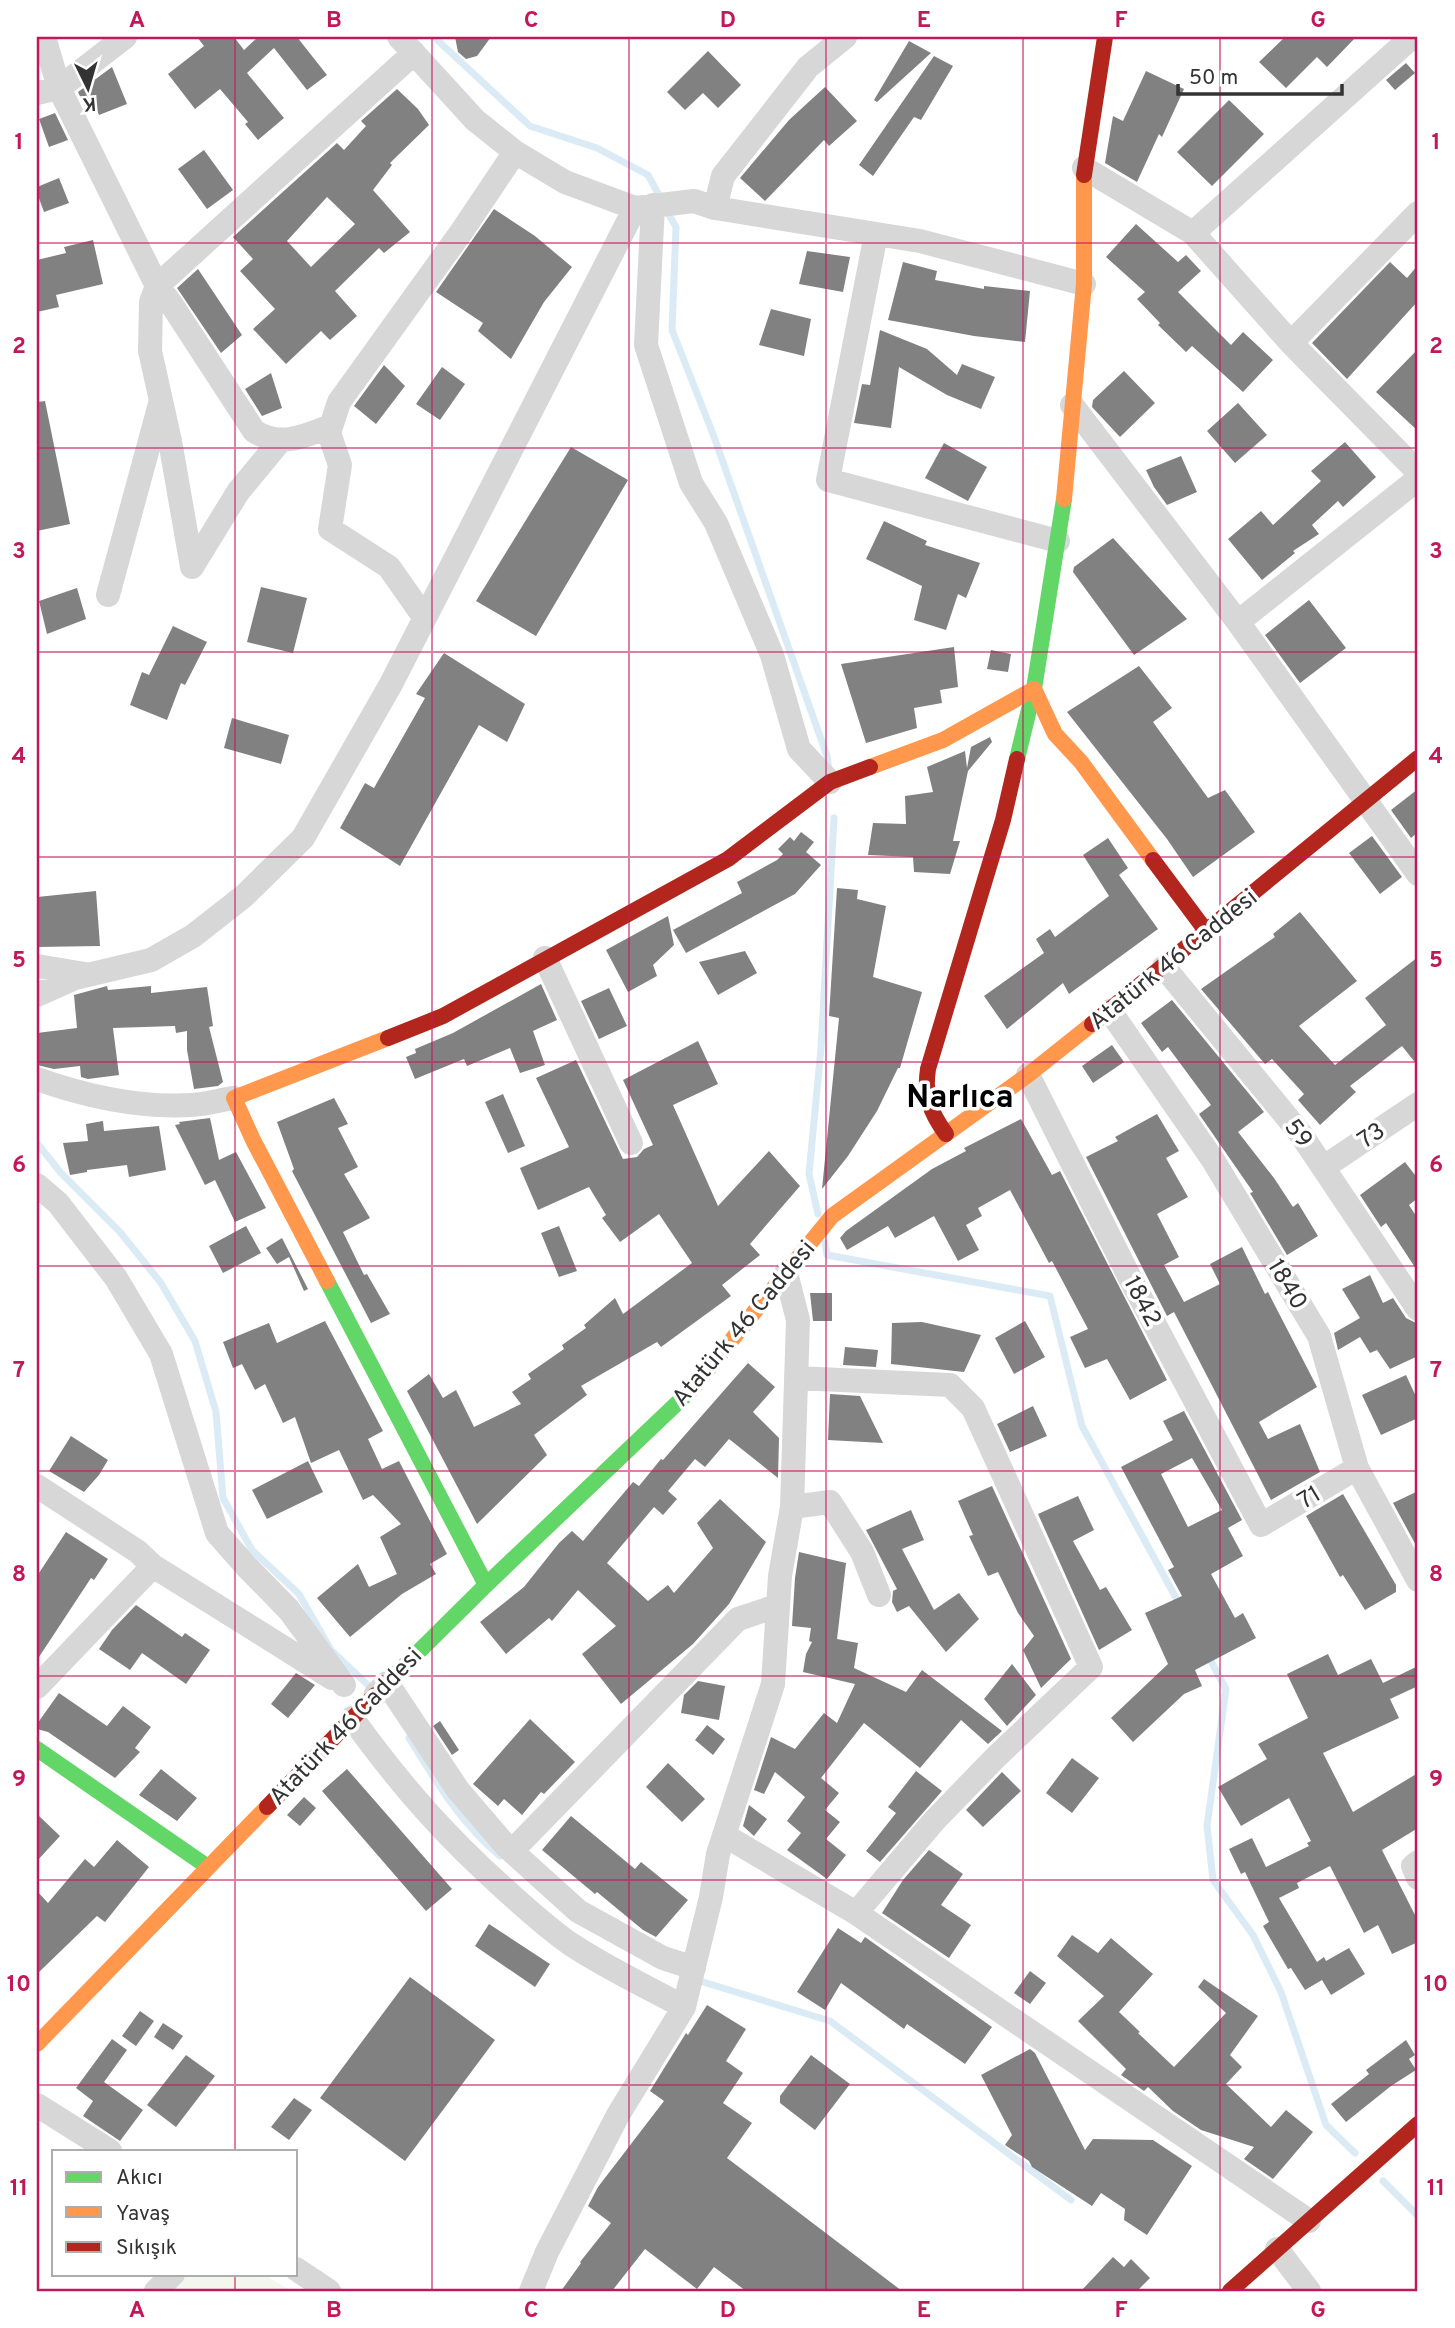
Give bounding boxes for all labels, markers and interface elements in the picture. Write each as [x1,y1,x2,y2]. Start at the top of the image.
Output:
text: A [129,7,145,36]
text: B [326,7,342,36]
text: C [524,7,538,36]
text: D [720,7,736,36]
text: E [917,7,931,36]
text: F [1114,7,1128,36]
text: G [1310,7,1326,36]
north arrow [52,52,122,122]
scale bar [1178,52,1343,96]
text: 50 m [1189,65,1238,92]
text: K [82,90,97,115]
text: 1 [14,129,24,158]
text: 1 [1431,129,1441,158]
text: 2 [12,333,26,362]
text: 2 [1429,333,1443,362]
text: 3 [12,538,26,567]
text: 3 [1429,538,1443,567]
text: 4 [12,743,26,772]
text: 4 [1429,743,1443,772]
street label: Atatürk 46 Caddesi [1084,884,1264,1038]
text: 5 [12,947,26,976]
text: 5 [1429,947,1443,976]
district label: Narlıca [906,1079,1014,1119]
street label: 59 [1277,1114,1318,1155]
street label: 73 [1353,1117,1392,1157]
text: 6 [12,1152,26,1181]
text: 6 [1429,1152,1443,1181]
street label: Atatürk 46 Caddesi [666,1235,823,1413]
street label: 1840 [1260,1254,1313,1316]
street label: 1842 [1115,1271,1167,1332]
text: 7 [13,1357,25,1386]
text: 7 [1430,1357,1442,1386]
street label: 71 [1293,1480,1327,1517]
text: 8 [12,1561,26,1590]
text: 8 [1429,1561,1443,1590]
street label: Atatürk 46 Caddesi [264,1642,429,1812]
text: 9 [12,1766,26,1795]
text: 9 [1429,1766,1443,1795]
text: 10 [7,1971,31,2000]
text: 10 [1424,1971,1448,2000]
legend [52,2150,298,2276]
text: Akıcı [116,2165,163,2192]
text: 11 [10,2175,28,2204]
text: 11 [1427,2175,1445,2204]
text: Yavaş [116,2201,170,2228]
text: Sıkışık [116,2235,177,2262]
text: A [129,2297,145,2326]
text: B [326,2297,342,2326]
text: C [524,2297,538,2326]
text: D [720,2297,736,2326]
text: E [917,2297,931,2326]
text: F [1114,2297,1128,2326]
text: G [1310,2297,1326,2326]

